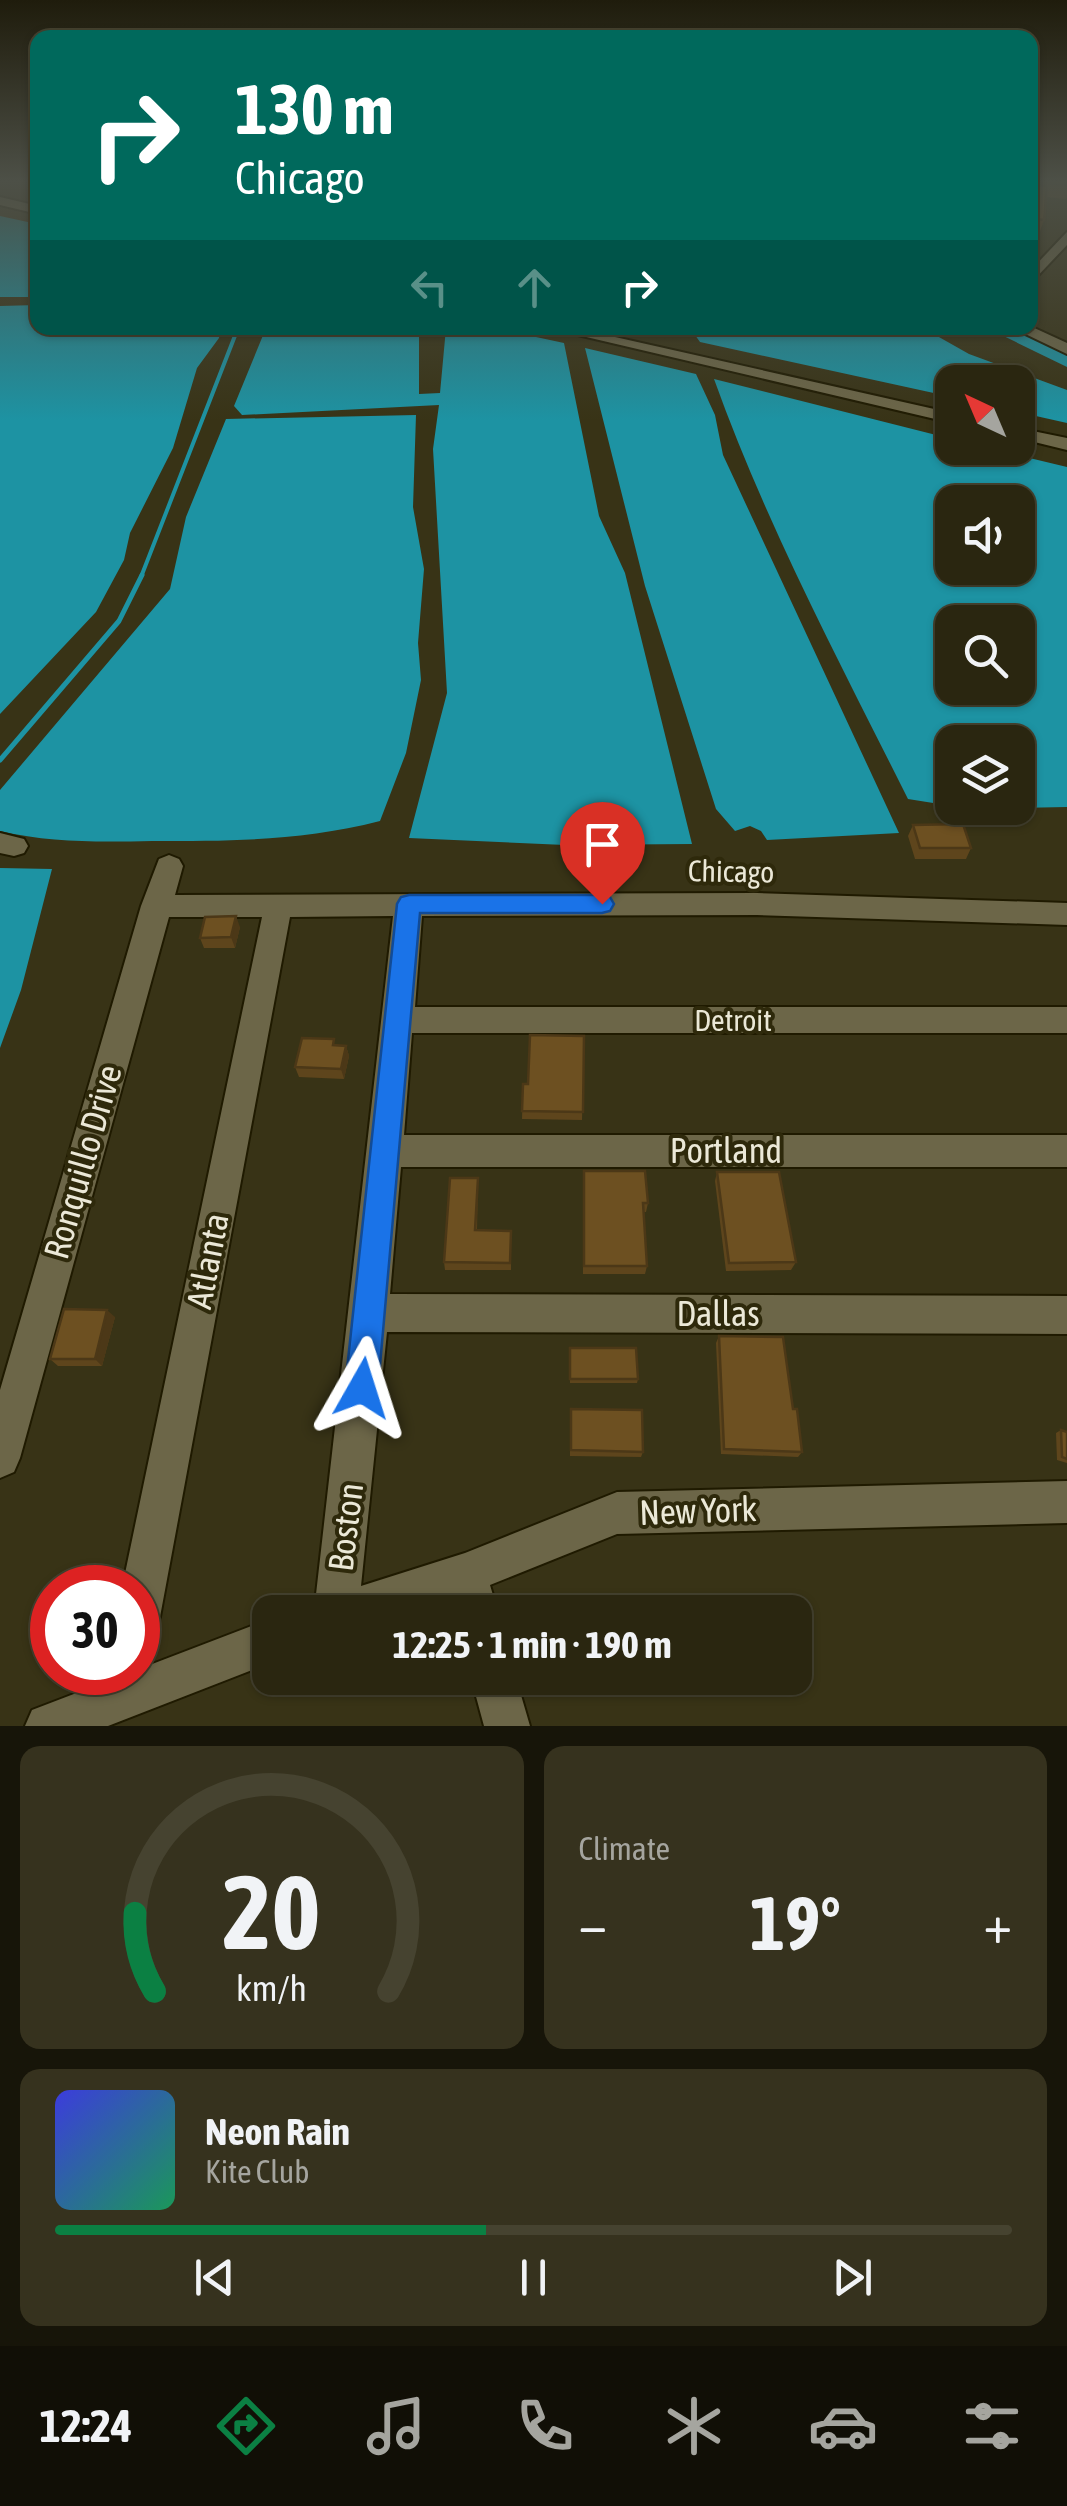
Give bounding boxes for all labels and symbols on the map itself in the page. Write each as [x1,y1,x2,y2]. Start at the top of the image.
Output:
north arrow [935,365,1035,465]
pin [560,802,645,905]
street label: Chicago [688,853,775,889]
street label: Detroit [694,1003,772,1037]
street label: Ronquillo Drive [35,1060,129,1263]
street label: Portland [670,1130,782,1170]
street label: Atlanta [178,1210,236,1312]
street label: Dallas [676,1293,760,1333]
position arrow [310,1336,414,1440]
street label: Boston [320,1480,370,1573]
street label: New York [639,1488,757,1532]
speed limit sign: 30 [30,1565,160,1695]

